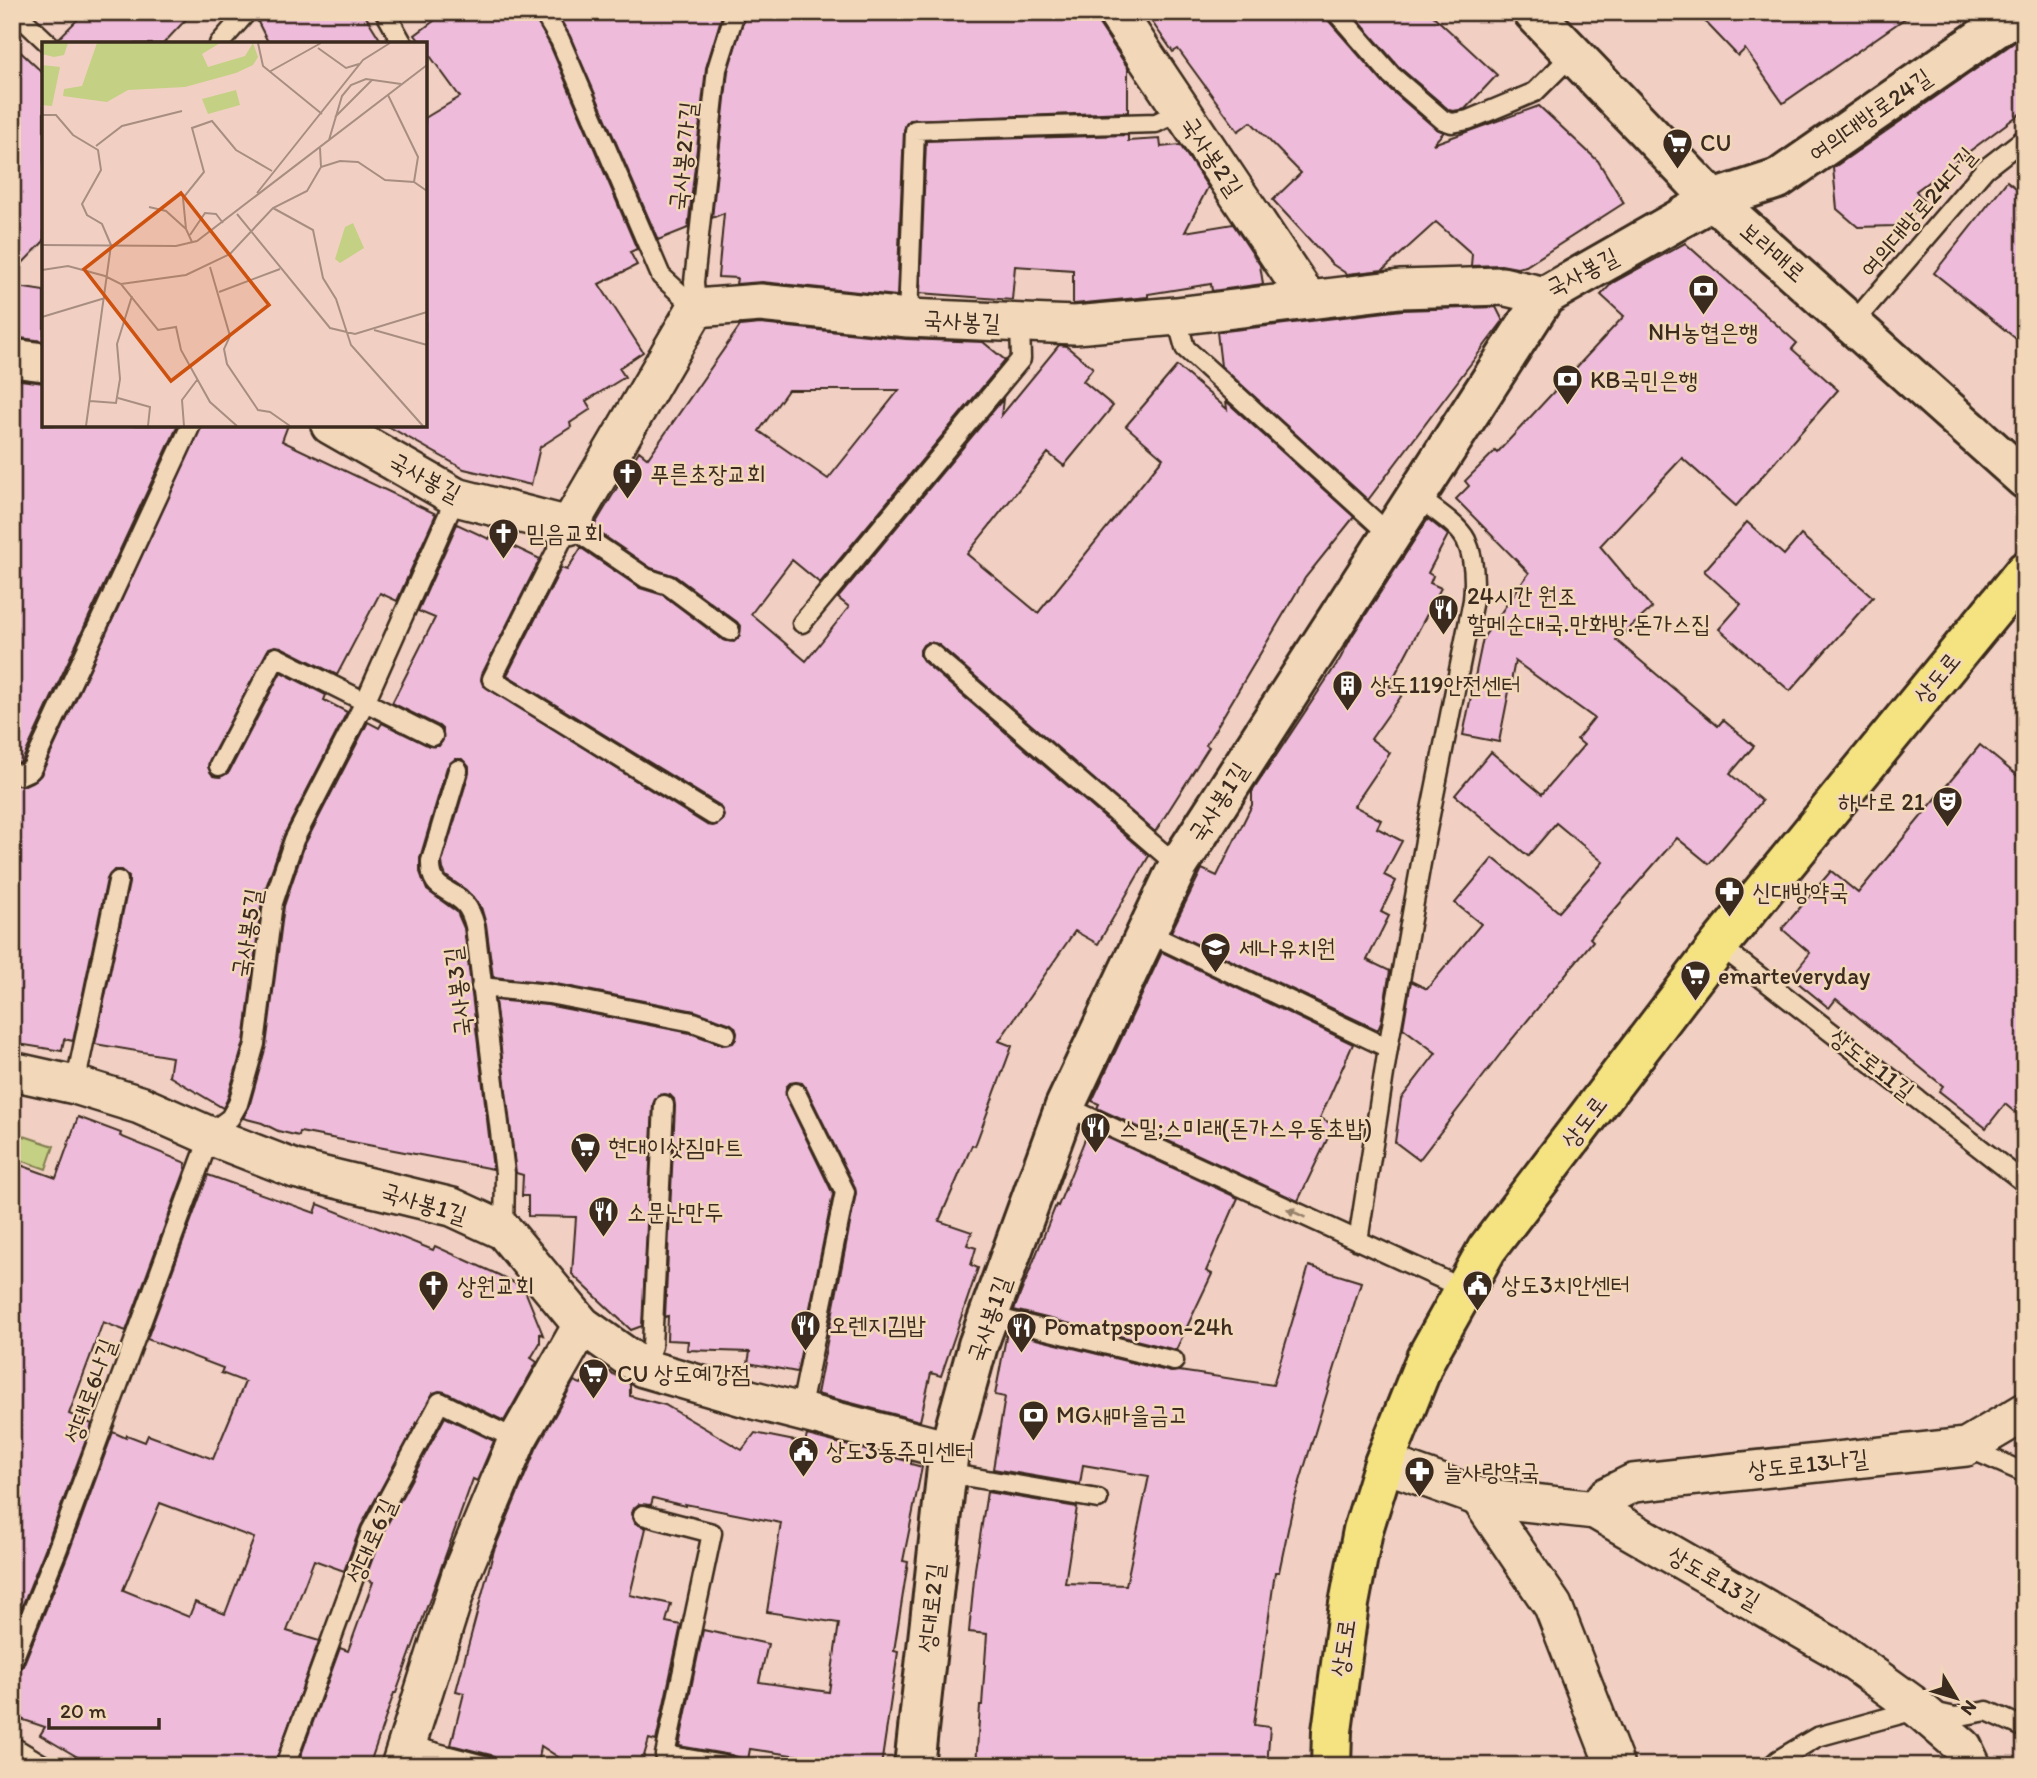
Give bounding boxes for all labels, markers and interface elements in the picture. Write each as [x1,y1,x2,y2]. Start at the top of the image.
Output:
inset map [42,42,427,427]
street label: 여의대방로24길 [1803,62,1937,167]
street label: 국사봉2가길 [662,100,703,212]
street label: 국사봉2길 [1175,110,1250,201]
supermarket icon: CU [1660,126,1694,170]
place label: CU [1700,128,1731,157]
street label: 여의대방로24다길 [1853,141,1982,282]
street label: 보라매로 [1735,215,1812,288]
street label: 국사봉길 [1541,241,1623,302]
bank icon: NH농협은행 [1686,273,1720,317]
street label: 국사봉길 [923,304,1001,337]
place label: NH농협은행 [1648,317,1758,346]
bank icon: KB국민은행 [1550,363,1584,407]
place label: KB국민은행 [1590,365,1698,394]
street label: 국사봉길 [384,446,466,507]
church icon: 푸른초장교회 [610,457,644,501]
place label: 푸른초장교회 [650,459,766,488]
church icon: 믿음교회 [486,516,520,560]
place label: 믿음교회 [526,518,603,547]
place label: 24시간 원조 할메순대국.만화방.돈가스집 [1467,581,1711,638]
restaurant icon: 24시간 원조 할메순대국.만화방.돈가스집 [1427,593,1461,637]
street label: 상도로 [1907,646,1966,709]
building icon: 상도119안전센터 [1330,668,1364,712]
place label: 상도119안전센터 [1370,670,1521,699]
street label: 국사봉1길 [1181,757,1254,847]
theatre icon: 하나로 21 [1931,785,1965,829]
place label: 하나로 21 [1838,787,1925,816]
pharmacy icon: 신대방약국 [1712,875,1746,919]
place label: 신대방약국 [1752,877,1849,906]
street label: 국사봉5길 [225,886,268,980]
school or university icon: 세나유치원 [1199,931,1233,975]
place label: 세나유치원 [1239,933,1336,962]
street label: 국사봉3길 [438,945,477,1039]
supermarket icon: emarteveryday [1678,959,1712,1003]
place label: emarteveryday [1718,961,1870,990]
street label: 상도로11길 [1824,1022,1920,1106]
street label: 상도로 [1555,1090,1613,1154]
restaurant icon: 스밀;스미래(돈가스우동초밥) [1079,1111,1113,1155]
place label: 스밀;스미래(돈가스우동초밥) [1119,1113,1372,1142]
supermarket icon: 현대이삿짐마트 [568,1130,602,1174]
place label: 현대이삿짐마트 [608,1132,743,1161]
street label: 국사봉1길 [378,1176,471,1229]
restaurant icon: 소문난만두 [587,1195,621,1239]
place label: 소문난만두 [627,1197,724,1226]
one-way arrow [1286,1207,1306,1219]
public building icon: 상도3치안센터 [1461,1268,1495,1312]
church icon: 상원교회 [417,1269,451,1313]
place label: 상도3치안센터 [1501,1270,1630,1299]
place label: 상원교회 [457,1271,534,1300]
street label: 국사봉1길 [960,1272,1017,1365]
restaurant icon: 오렌지김밥 [789,1308,823,1352]
place label: 오렌지김밥 [829,1310,926,1339]
restaurant icon: Pomatpspoon-24h [1004,1310,1038,1354]
place label: Pomatpspoon-24h [1044,1312,1233,1341]
street label: 성대로6나길 [57,1335,122,1447]
supermarket icon: CU 상도예강점 [577,1357,611,1401]
place label: CU 상도예강점 [617,1359,750,1388]
bank icon: MG새마을금고 [1016,1398,1050,1442]
place label: MG새마을금고 [1056,1400,1188,1429]
public building icon: 상도3동주민센터 [786,1434,820,1478]
place label: 상도3동주민센터 [826,1436,974,1465]
street label: 상도로13나길 [1746,1443,1870,1484]
pharmacy icon: 늘사랑약국 [1403,1455,1437,1499]
place label: 늘사랑약국 [1443,1457,1540,1486]
street label: 성대로6길 [339,1494,402,1588]
street label: 상도로13길 [1663,1540,1765,1615]
street label: 성대로2길 [911,1562,950,1654]
street label: 상도로 [1324,1617,1361,1679]
north arrow [1922,1662,1992,1732]
scale bar [49,1687,159,1731]
text: N [1956,1696,1982,1720]
text: 20 m [60,1698,107,1723]

